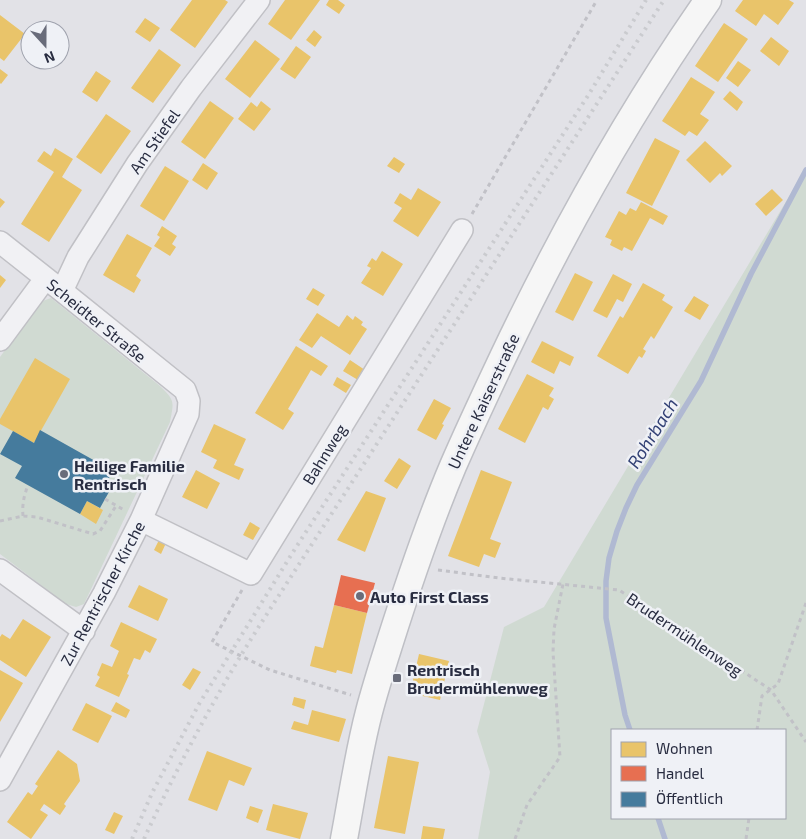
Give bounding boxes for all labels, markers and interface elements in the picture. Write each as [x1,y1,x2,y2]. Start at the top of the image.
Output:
north arrow [20,20,70,70]
text: N [42,48,58,67]
street label: Am Stiefel [125,105,183,177]
street label: Scheidter Straße [44,274,150,366]
street label: Untere Kaiserstraße [443,330,523,472]
water label: Rohrbach [622,394,682,472]
street label: Bahnweg [298,420,350,488]
place label: Heilige Familie Rentrisch [74,456,185,493]
marker: Heilige Familie Rentrisch [58,468,70,480]
street label: Zur Rentrischer Kirche [56,518,148,668]
place label: Auto First Class [370,587,489,606]
street label: Brudermühlenweg [624,588,746,680]
marker: Auto First Class [354,590,366,602]
place label: Rentrisch Brudermühlenweg [407,660,549,697]
marker: Rentrisch Brudermühlenweg [391,672,403,684]
legend [611,729,786,819]
text: Wohnen [656,739,713,757]
text: Handel [656,764,705,782]
text: Öffentlich [656,789,723,807]

